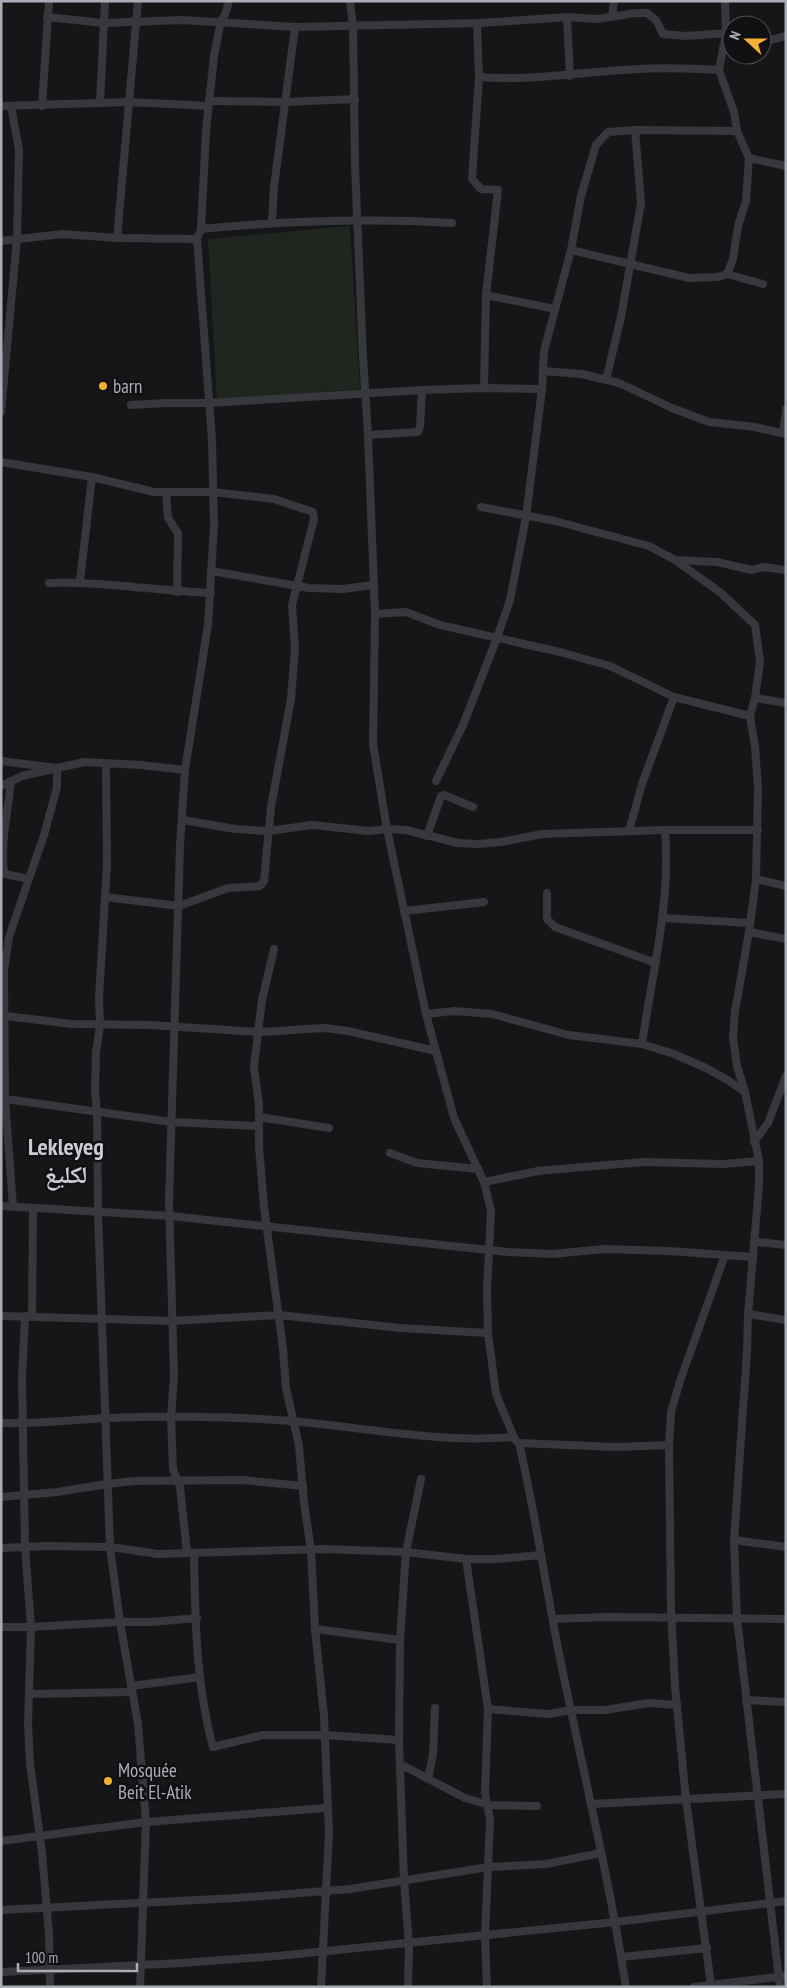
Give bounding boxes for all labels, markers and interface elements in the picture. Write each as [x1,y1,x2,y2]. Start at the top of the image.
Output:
north arrow [722,15,772,65]
text: N [725,29,745,42]
place label: barn [113,374,142,398]
marker: barn [97,380,109,392]
district label: Lekleyeg لكليغ [28,1131,104,1191]
place label: Mosquée Beit El-Atik [118,1758,192,1804]
marker: Mosquée Beit El-Atik [102,1775,114,1787]
scale bar [18,1940,136,1972]
text: 100 m [25,1948,58,1967]

